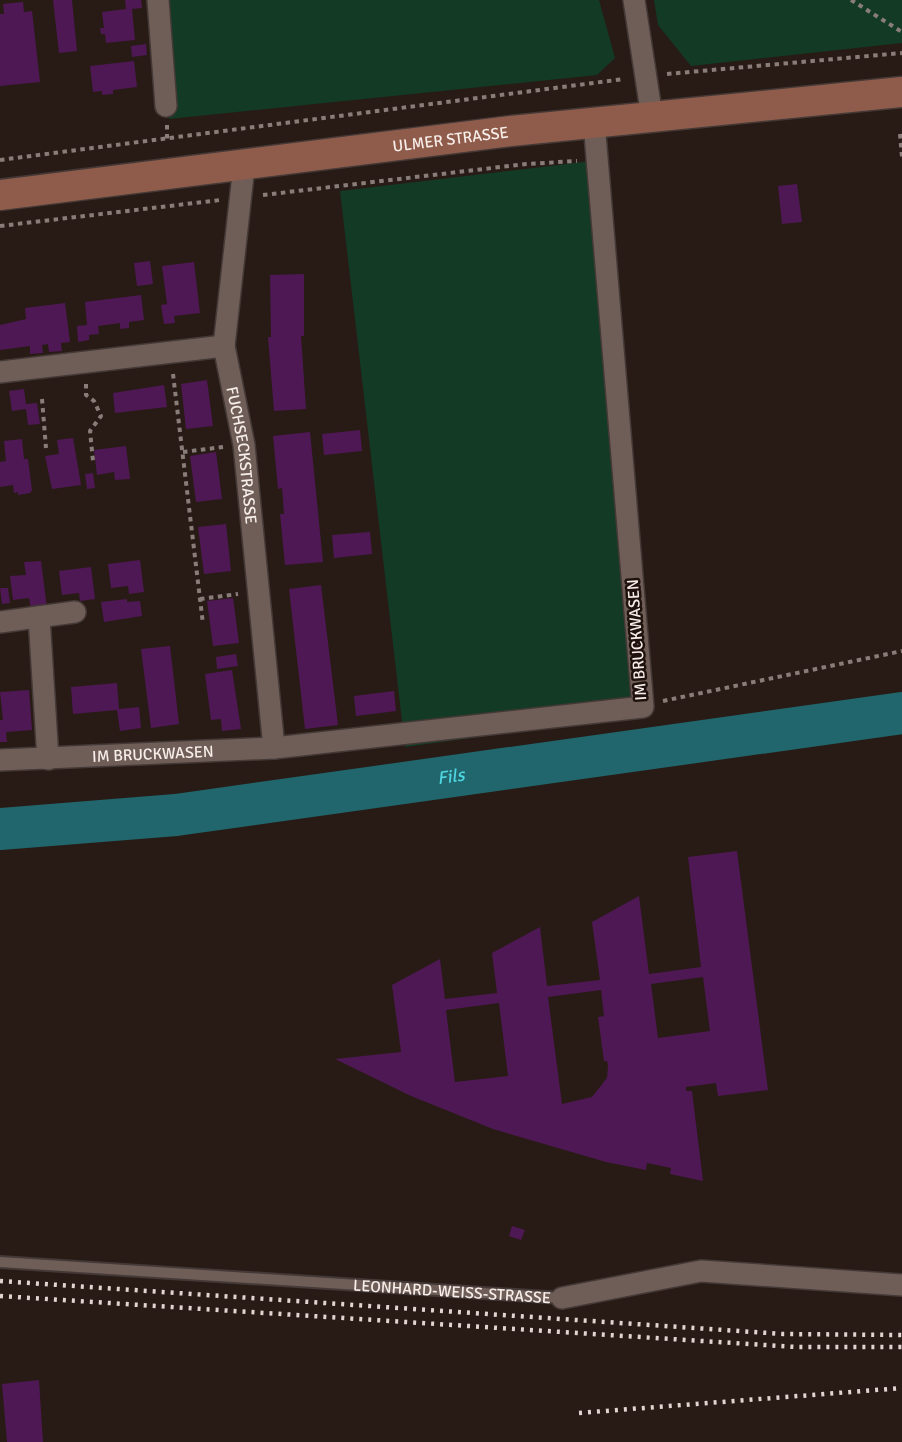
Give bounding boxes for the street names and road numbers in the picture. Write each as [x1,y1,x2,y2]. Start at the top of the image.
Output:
street label: ULMER STRASSE [391,122,510,157]
street label: FUCHSECKSTRASSE [221,385,261,525]
street label: IM BRUCKWASEN [623,579,651,701]
street label: IM BRUCKWASEN [92,742,214,767]
street label: LEONHARD-WEISS-STRASSE [353,1276,552,1308]

